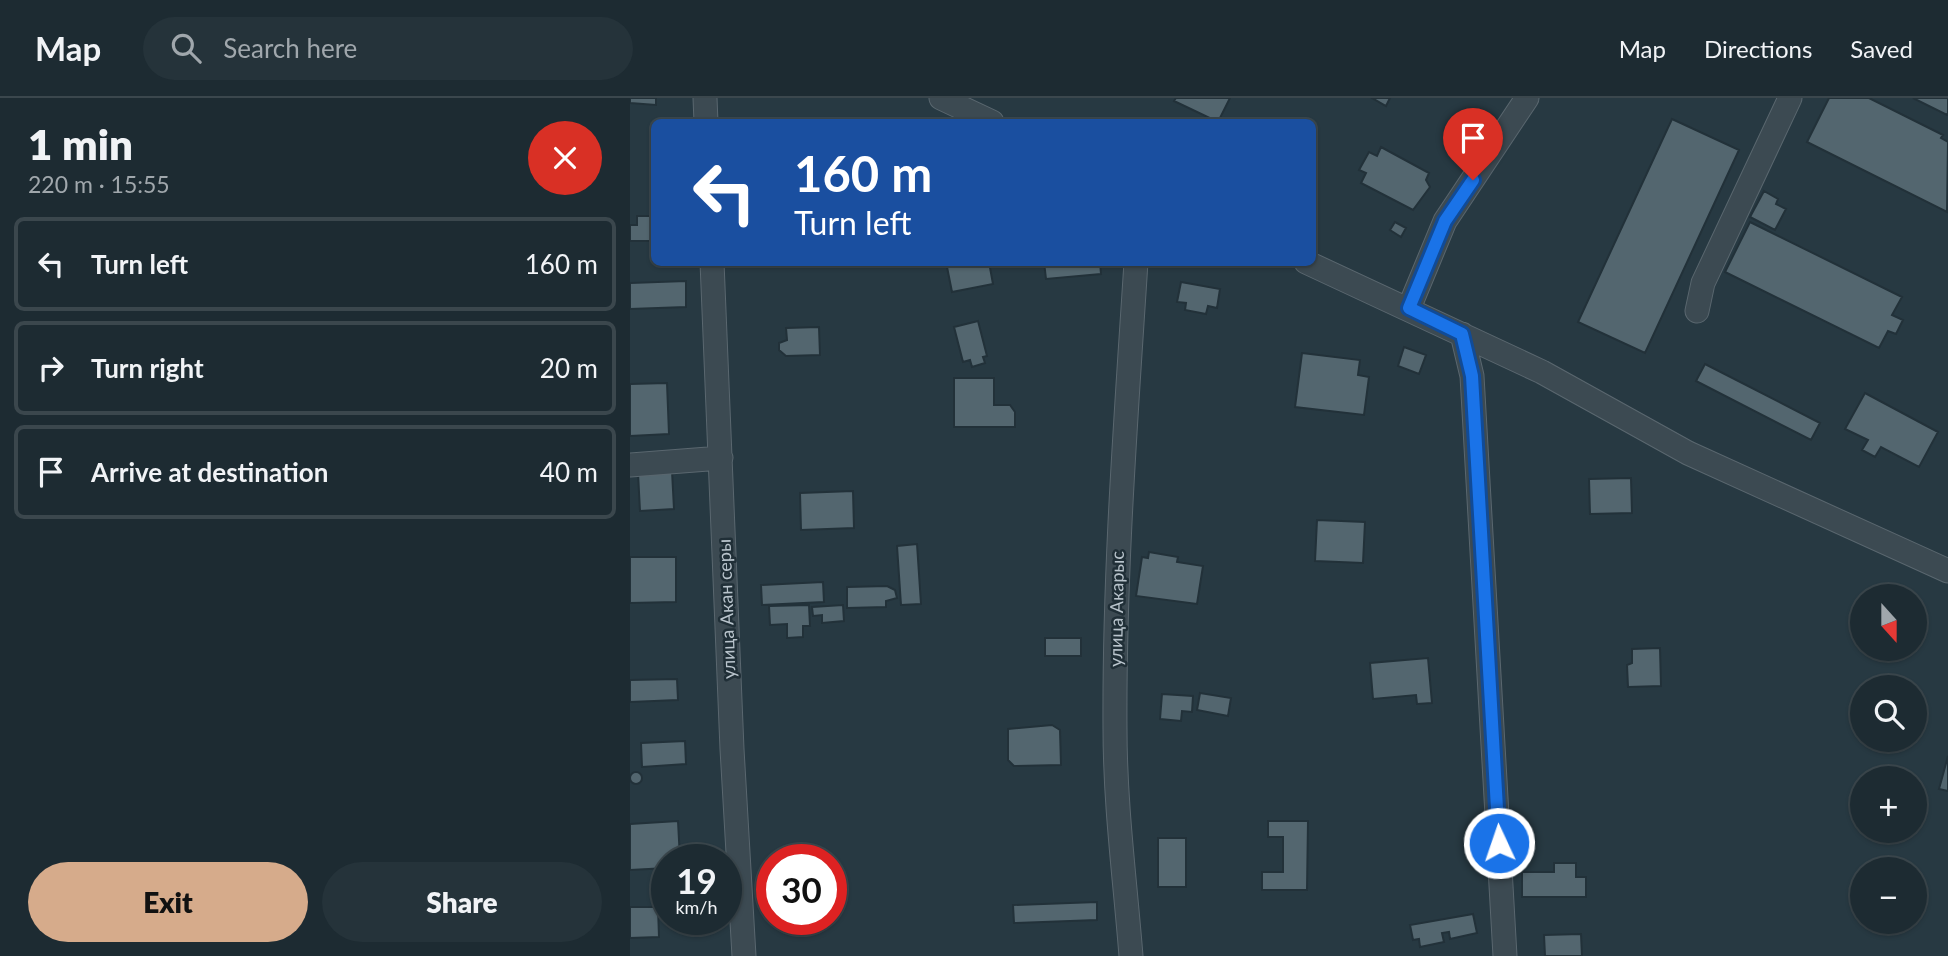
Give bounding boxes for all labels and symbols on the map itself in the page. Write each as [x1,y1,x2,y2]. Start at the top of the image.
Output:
pin [1443,108,1503,180]
street label: улица Акан серы [713,539,739,679]
street label: улица Акарыс [1104,550,1128,667]
north arrow [1850,584,1927,662]
position arrow [1462,806,1536,880]
speed limit sign: 30 [756,844,847,935]

